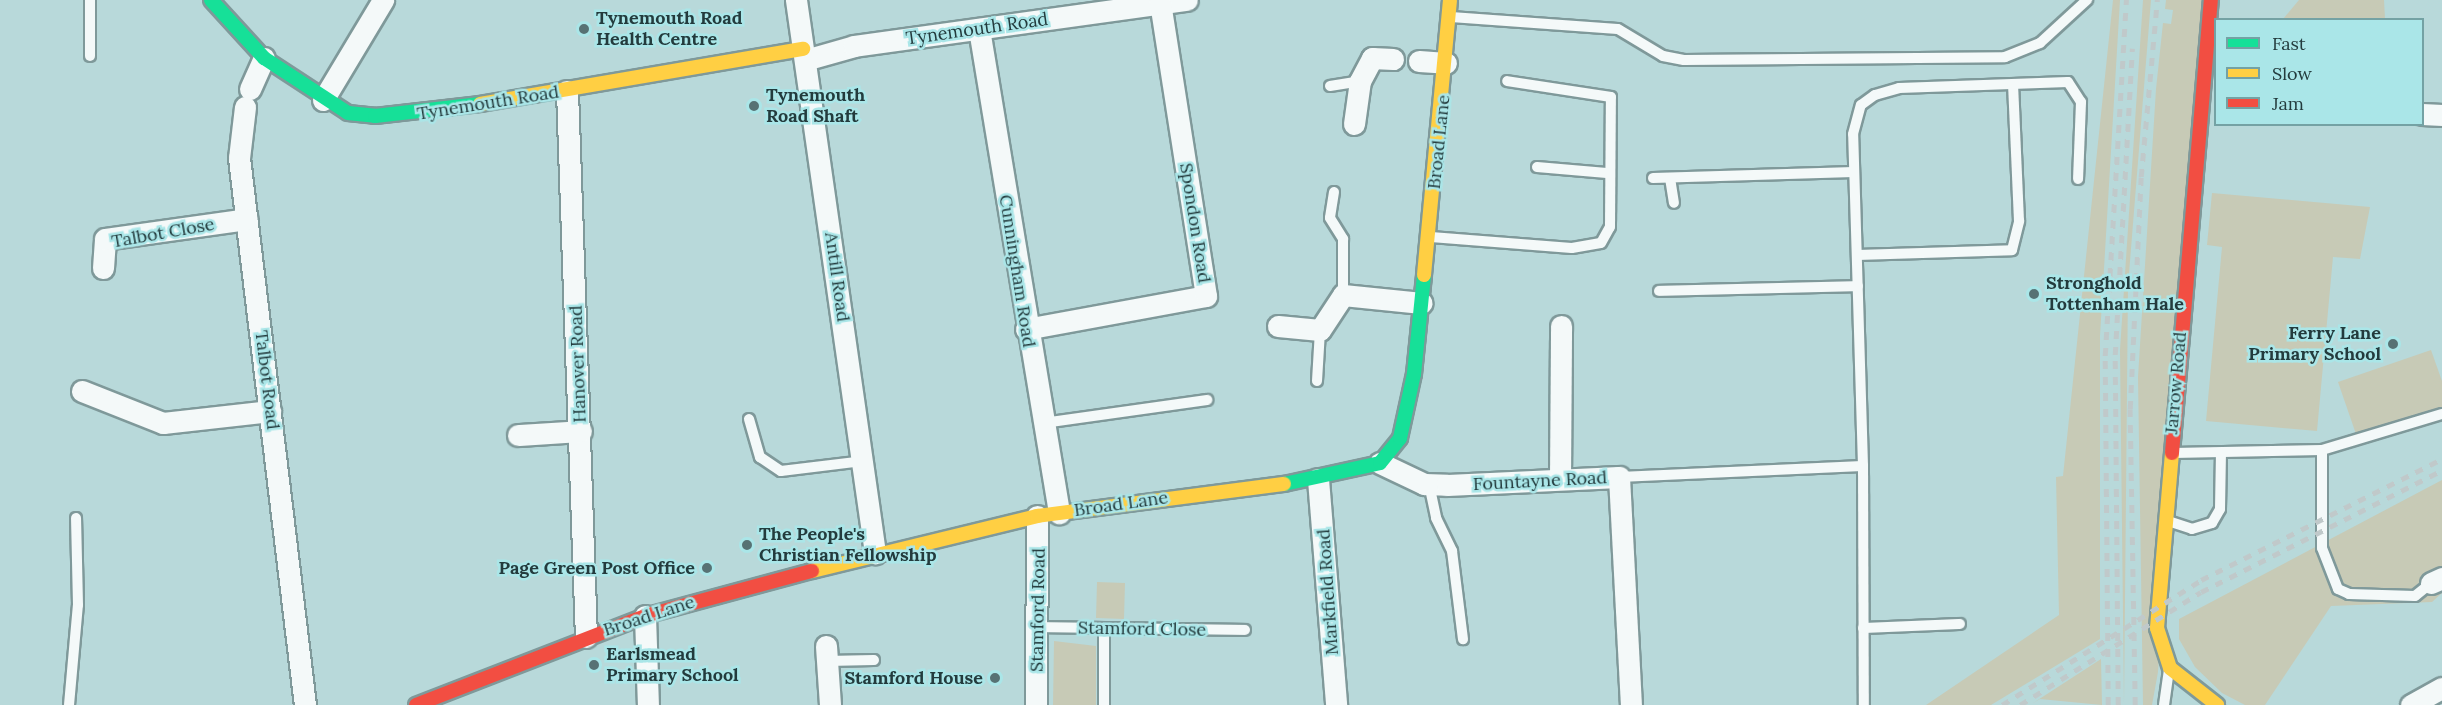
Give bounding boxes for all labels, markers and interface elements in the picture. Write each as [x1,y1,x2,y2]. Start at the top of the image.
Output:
place label: Tynemouth Road Health Centre [596,8,742,50]
street label: Tynemouth Road [905,8,1049,50]
legend [2214,18,2424,126]
marker: Tynemouth Road Health Centre [577,22,591,36]
text: Fast [2272,32,2306,55]
text: Slow [2272,62,2312,85]
street label: Tynemouth Road [416,81,560,125]
place label: Tynemouth Road Shaft [766,85,865,128]
text: Jam [2272,92,2304,115]
street label: Broad Lane [1423,94,1455,190]
marker: Tynemouth Road Shaft [747,99,761,113]
street label: Spondon Road [1175,162,1215,284]
street label: Cunningham Road [994,193,1040,349]
street label: Talbot Close [110,213,216,253]
street label: Antill Road [820,231,854,323]
place label: Stronghold Tottenham Hale [2046,273,2184,316]
marker: Stronghold Tottenham Hale [2027,287,2041,301]
street label: Hanover Road [565,305,591,423]
place label: Ferry Lane Primary School [2248,323,2381,366]
street label: Talbot Road [250,329,284,431]
street label: Jarrow Road [2161,331,2191,435]
marker: Ferry Lane Primary School [2386,337,2400,351]
street label: Fountayne Road [1472,467,1608,495]
street label: Broad Lane [1073,487,1169,521]
place label: The People's Christian Fellowship [759,524,936,566]
street label: Markfield Road [1313,528,1343,656]
marker: The People's Christian Fellowship [740,538,754,552]
street label: Stamford Road [1026,548,1050,672]
place label: Page Green Post Office [499,557,695,579]
marker: Page Green Post Office [700,561,714,575]
street label: Broad Lane [601,591,697,641]
street label: Stamford Close [1078,617,1206,641]
place label: Earlsmead Primary School [606,644,739,686]
marker: Earlsmead Primary School [587,658,601,672]
place label: Stamford House [844,667,983,689]
marker: Stamford House [988,671,1002,685]

